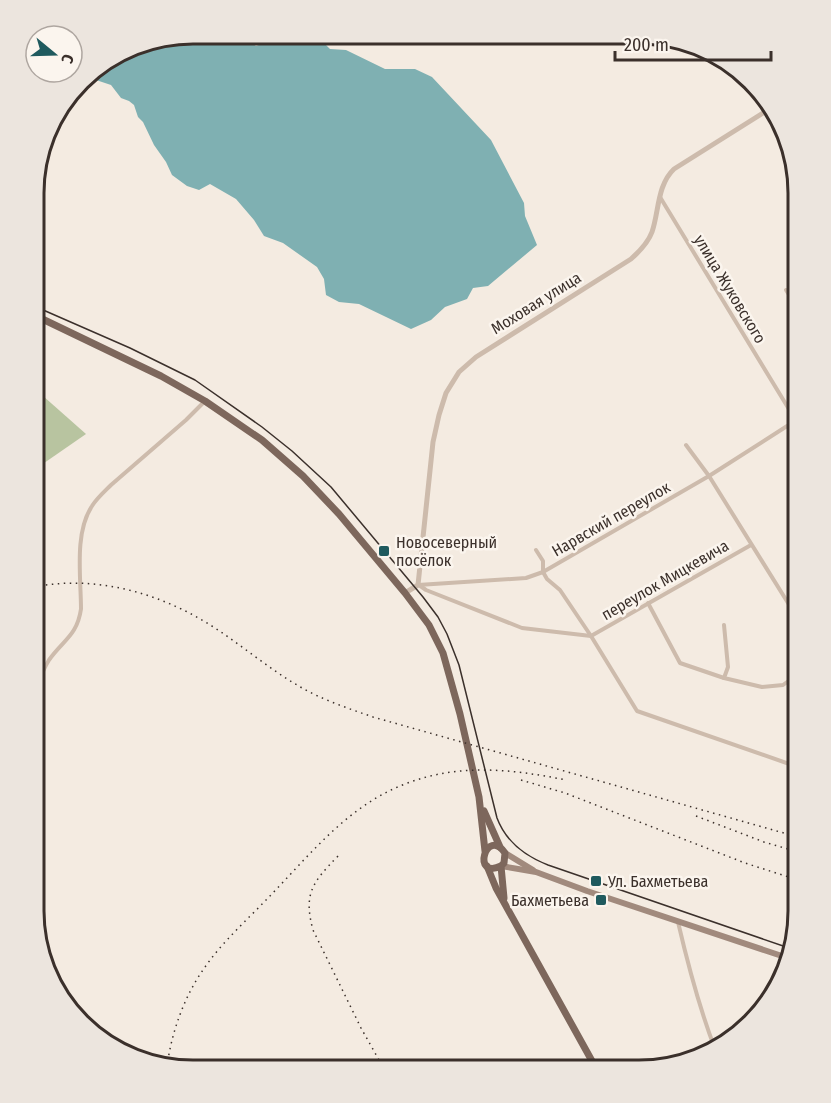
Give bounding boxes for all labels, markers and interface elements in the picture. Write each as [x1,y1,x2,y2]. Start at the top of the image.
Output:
north arrow [24,24,84,84]
scale bar [615,24,771,62]
text: 200 m [624,34,669,56]
text: С [57,52,78,66]
street label: улица Жуковского [690,231,770,347]
street label: Моховая улица [488,268,585,338]
street label: Нарвский переулок [549,477,674,561]
place label: Новосеверный посёлок [396,533,497,570]
street label: переулок Мицкевича [598,536,732,624]
marker: Новосеверный посёлок [377,544,391,558]
place label: Ул. Бахметьева [607,872,709,891]
marker: Ул. Бахметьева [589,874,603,888]
place label: Бахметьева [511,891,589,910]
marker: Бахметьева [594,893,608,907]

